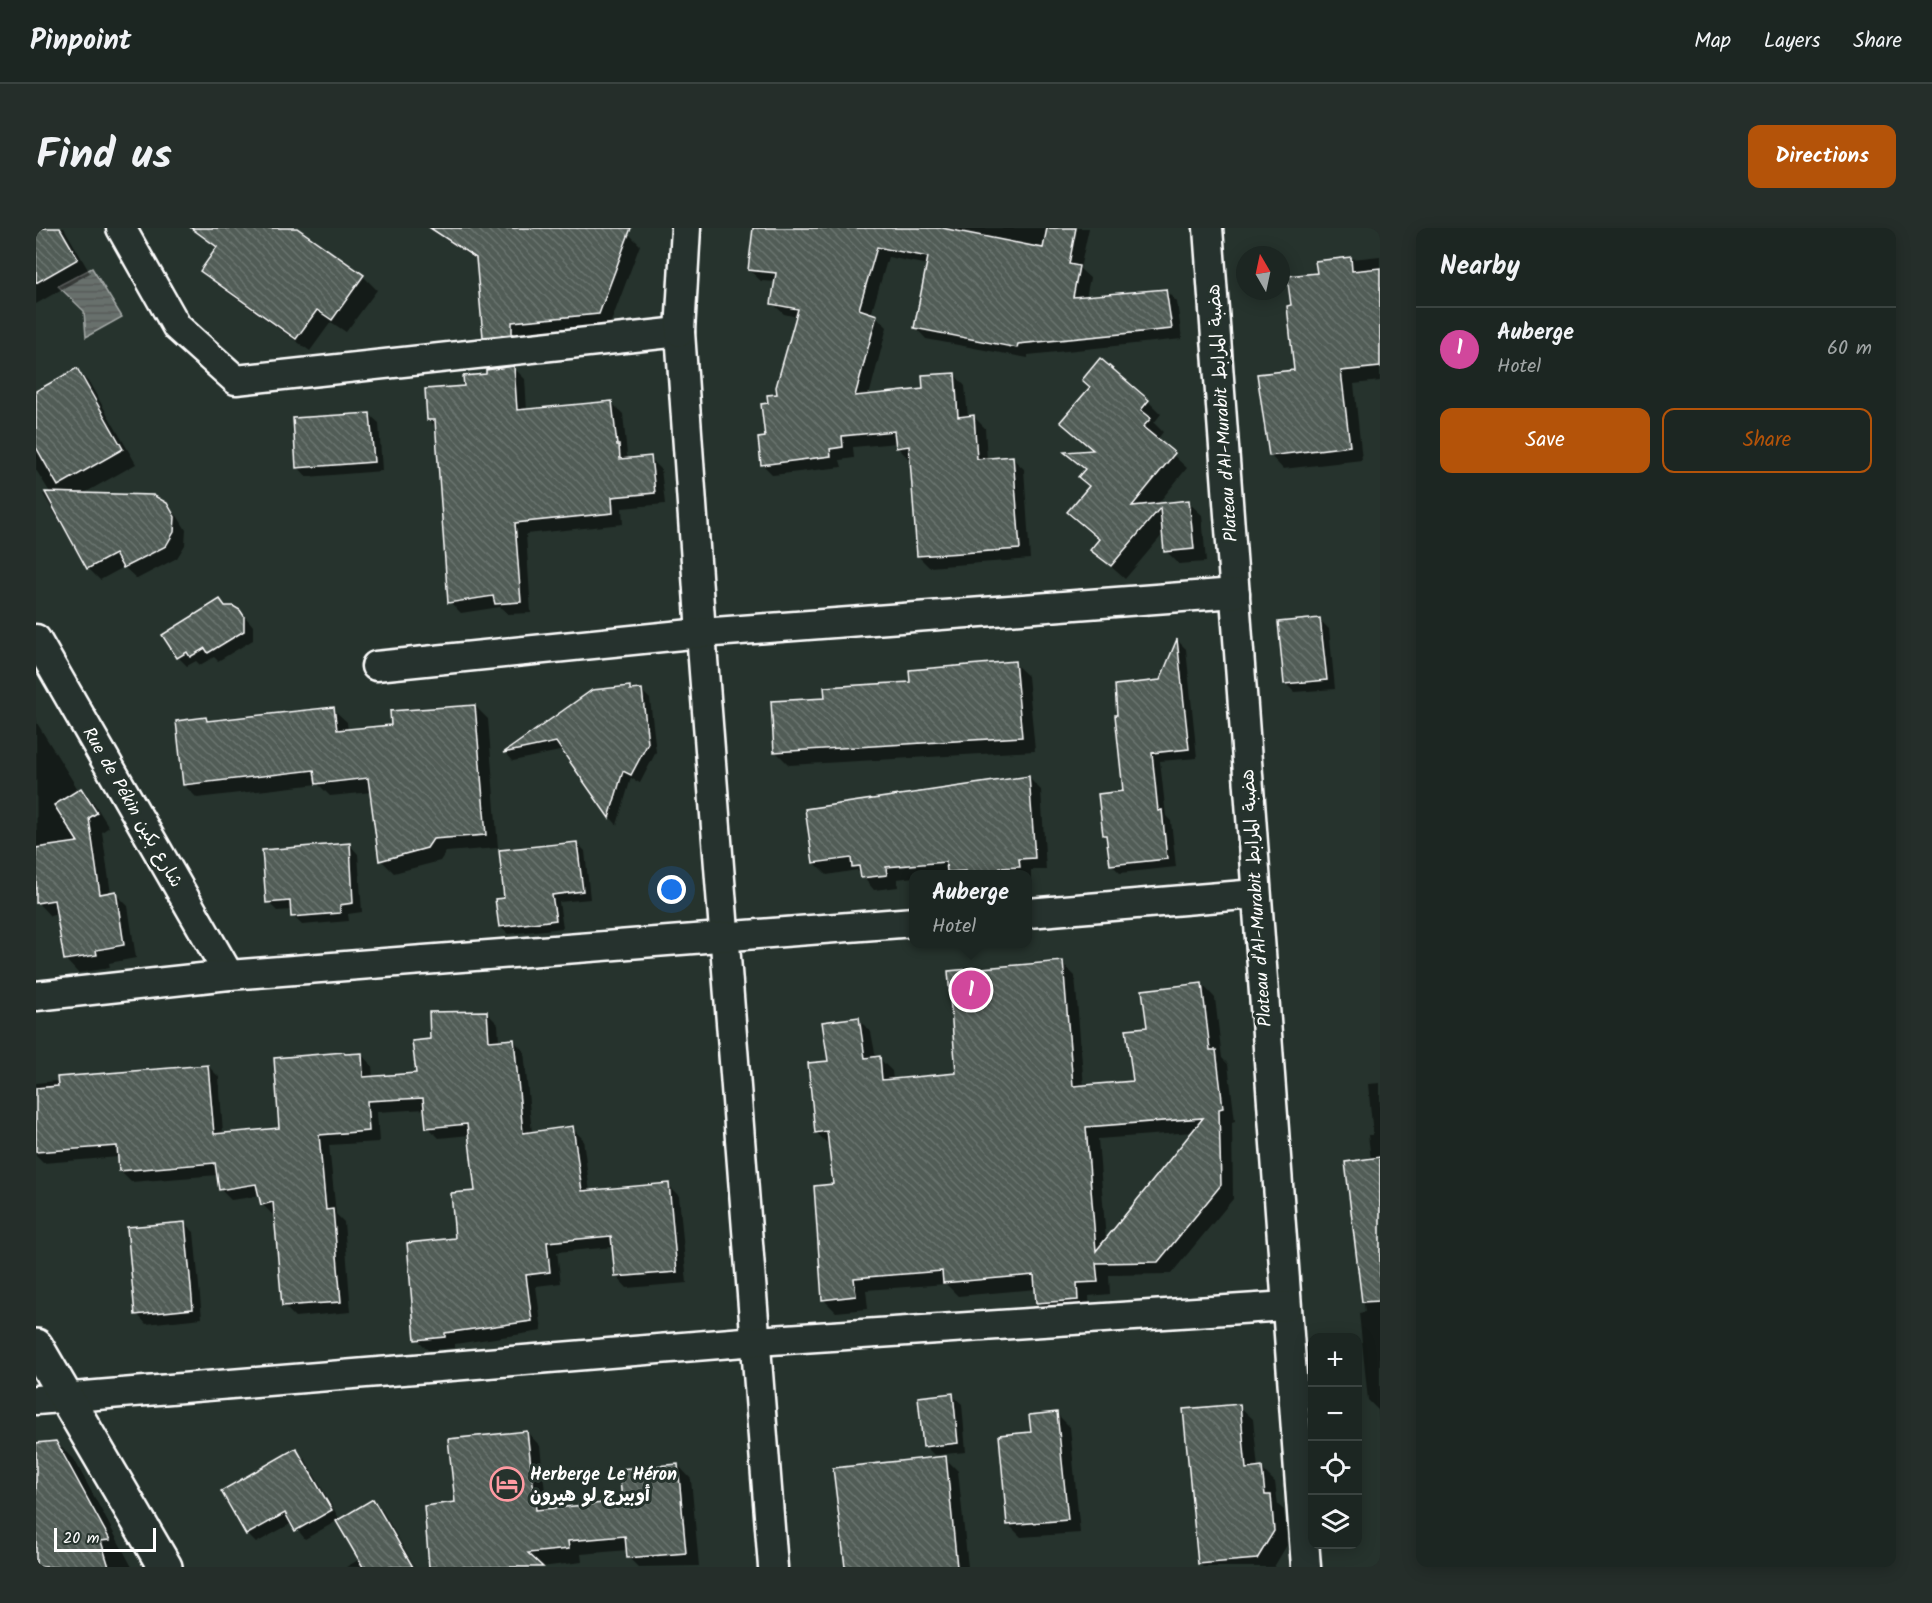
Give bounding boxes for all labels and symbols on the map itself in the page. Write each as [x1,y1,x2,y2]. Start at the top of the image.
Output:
north arrow [1236,246,1290,300]
street label: Plateau d'Al-Murabit هضبة المرابط [1200,283,1247,543]
street label: Rue de Pékin شارع بكين [74,722,190,893]
street label: Plateau d'Al-Murabit هضبة المرابط [1234,768,1281,1028]
your location [657,875,686,904]
pin: 1 [952,968,990,1012]
place label: Herberge Le Héron أوبيرج لو هيرون [530,1461,677,1511]
hotel icon: Herberge Le Héron أوبيرج لو هيرون [489,1466,525,1502]
scale bar [54,1525,156,1552]

